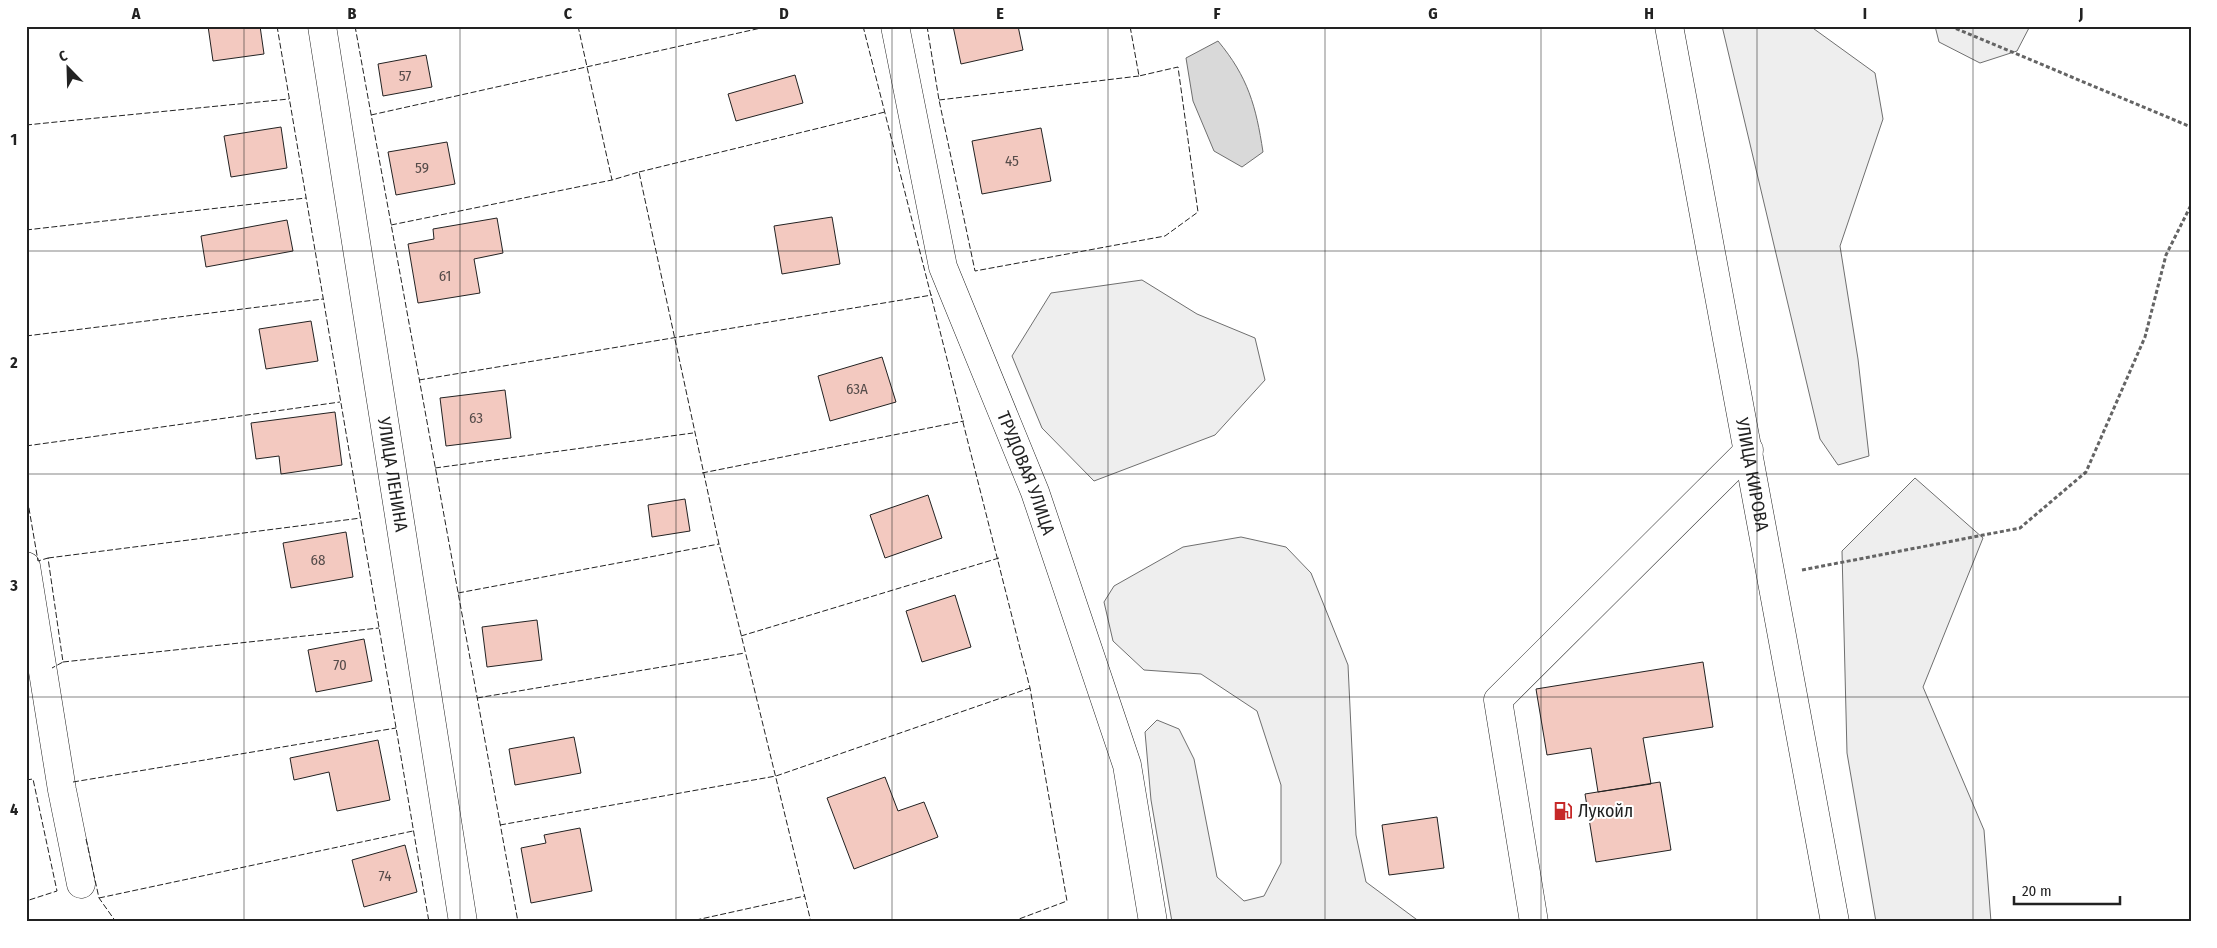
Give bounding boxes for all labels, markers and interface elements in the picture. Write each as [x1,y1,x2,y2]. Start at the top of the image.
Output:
text: A [131,4,141,23]
text: B [348,4,357,23]
text: C [564,4,573,23]
text: D [779,4,789,23]
text: E [996,4,1004,23]
text: F [1213,4,1221,23]
text: G [1428,4,1438,23]
text: H [1644,4,1654,23]
text: I [1863,4,1867,23]
text: J [2078,4,2083,23]
north arrow [42,42,92,92]
text: С [56,47,70,66]
house number: 57 [399,67,411,85]
text: 1 [11,130,17,149]
house number: 45 [1005,152,1019,170]
house number: 59 [415,159,429,177]
house number: 61 [439,267,451,285]
text: 2 [9,353,18,372]
house number: 63А [846,380,868,398]
street label: ТРУДОВАЯ УЛИЦА [992,408,1060,538]
house number: 63 [469,409,483,427]
street label: УЛИЦА ЛЕНИНА [373,415,413,534]
street label: УЛИЦА КИРОВА [1731,415,1773,533]
house number: 68 [311,551,325,569]
text: 3 [9,576,18,595]
house number: 70 [333,656,347,674]
text: 4 [10,800,18,819]
fuel station icon: Лукойл [1552,800,1574,822]
place label: Лукойл [1578,800,1633,822]
house number: 74 [379,867,391,885]
scale bar [2014,873,2121,905]
text: 20 m [2022,882,2052,900]

